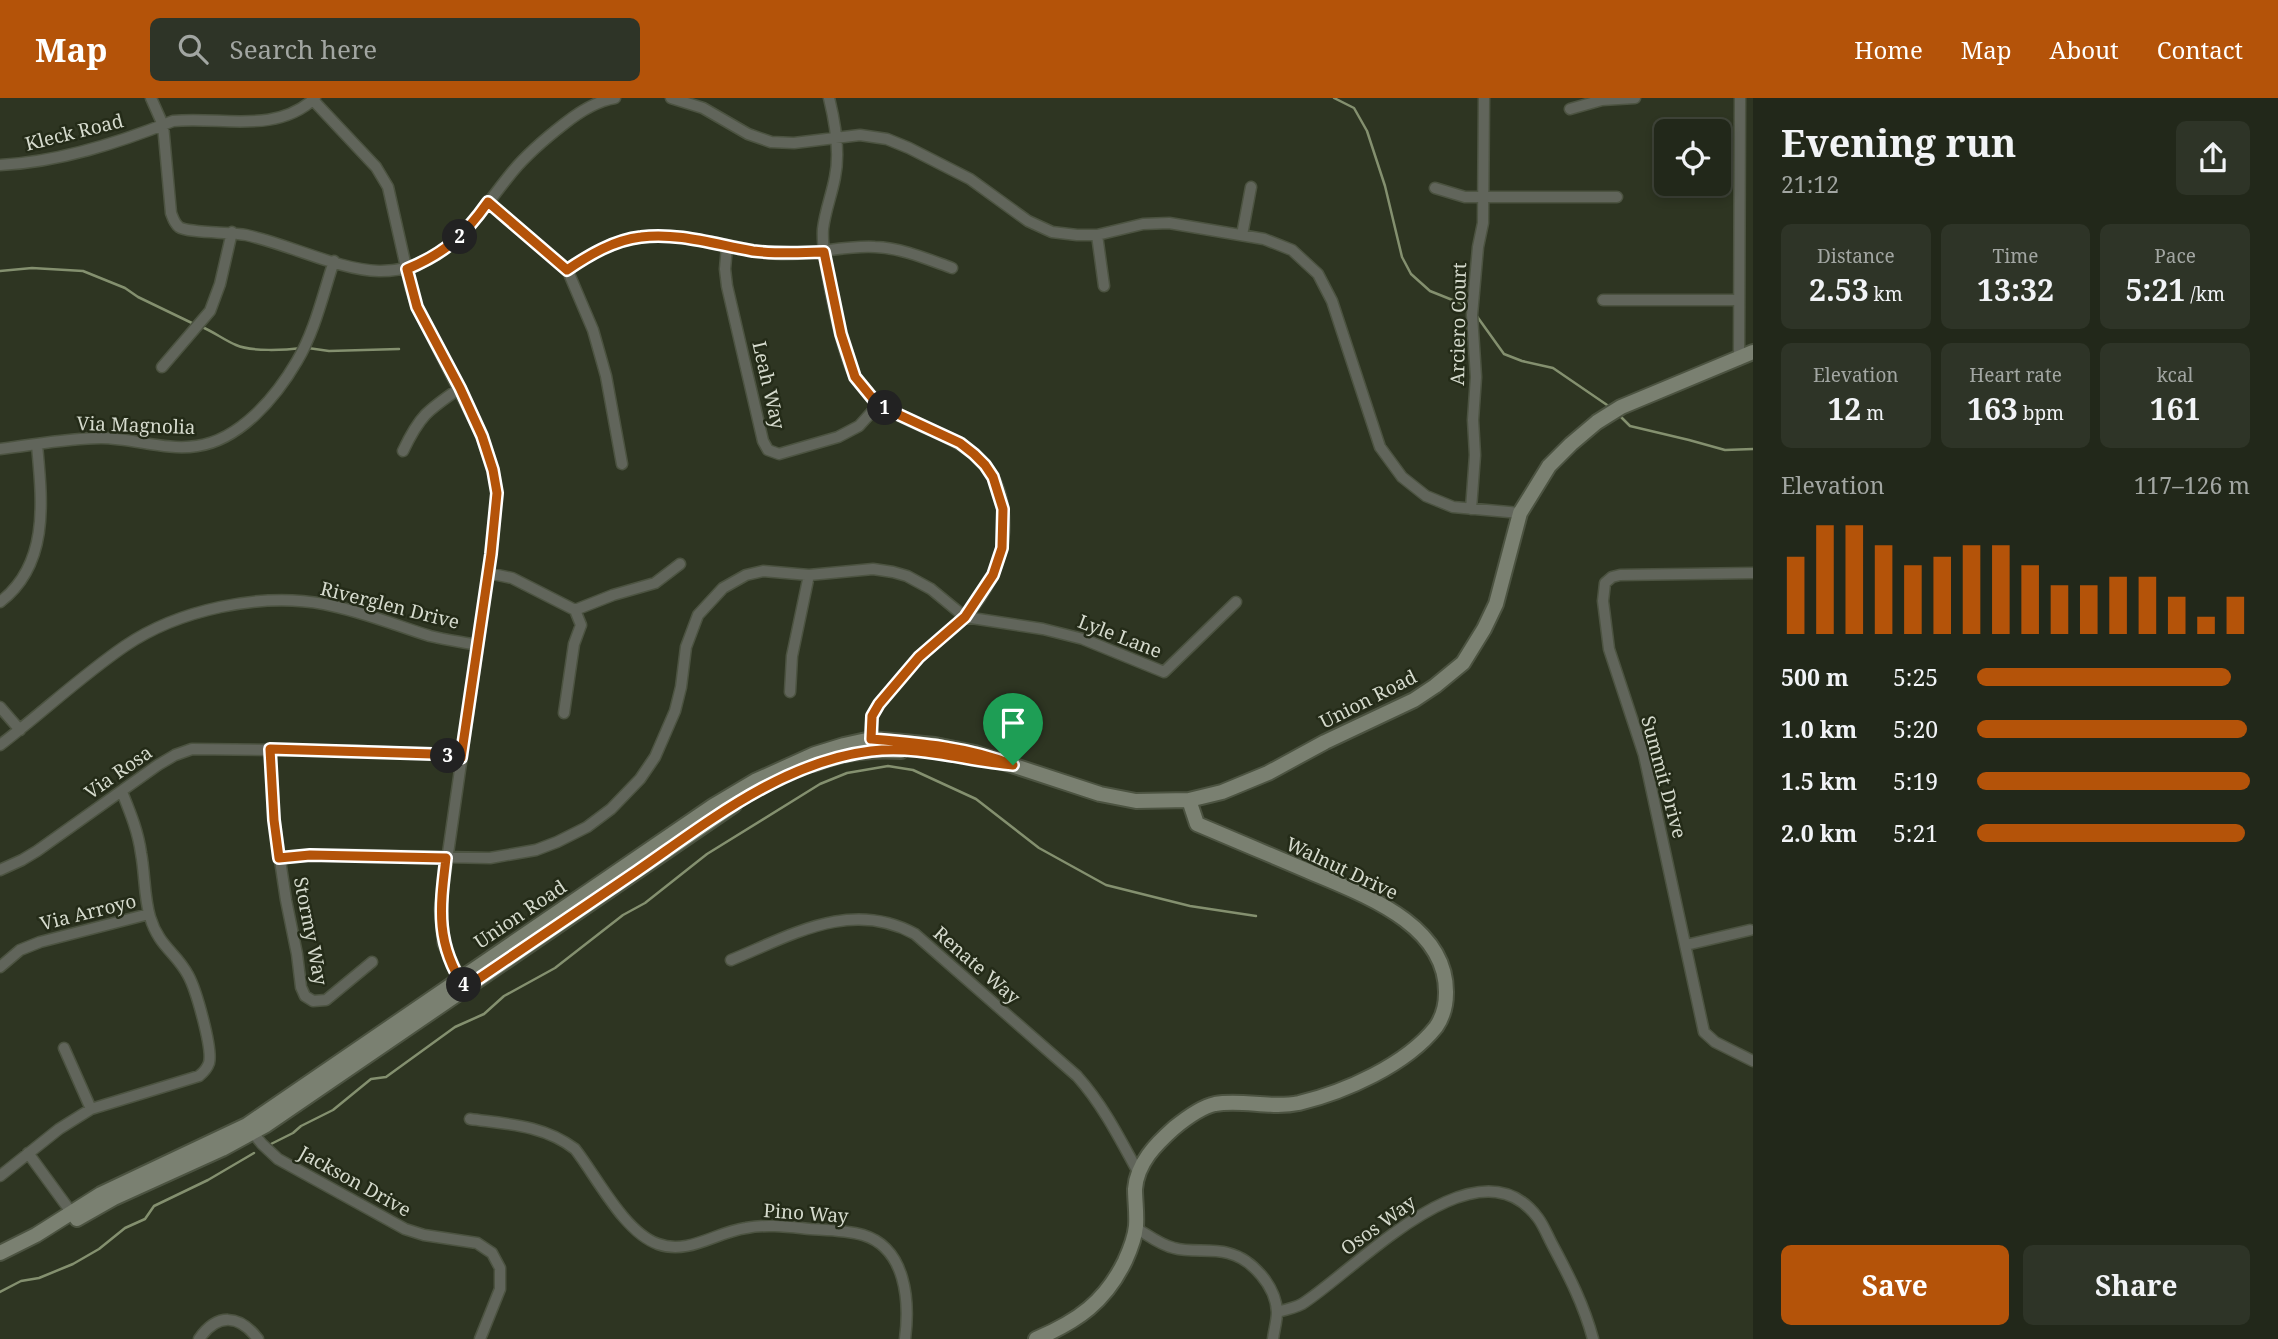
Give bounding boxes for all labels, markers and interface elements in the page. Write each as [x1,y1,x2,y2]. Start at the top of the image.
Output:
search box [150,18,640,81]
text: Map [35,27,108,72]
icon: search [174,30,212,68]
text: Search here [230,31,377,67]
text: Home [1854,33,1923,66]
text: Map [1961,33,2012,66]
text: About [2050,33,2119,66]
text: Contact [2157,33,2243,66]
street label: Kleck Road [22,107,126,157]
text: Evening run [1781,116,2016,168]
map controls [1654,119,1731,196]
button: locate [1654,119,1731,196]
button: share [2176,121,2250,195]
text: 21:12 [1781,168,1839,200]
pin: 2 [442,220,477,254]
text: 2 [454,223,465,249]
text: Distance [1817,243,1895,269]
text: Time [1993,243,2038,269]
text: Pace [2154,243,2196,269]
street label: Arciero Court [1444,262,1472,386]
text: 2.53 [1809,269,1869,310]
text: 13:32 [1977,269,2054,310]
text: 5:21 [2125,269,2185,310]
text: km [1869,281,1903,307]
text: /km [2185,281,2225,307]
street label: Leah Way [746,339,792,432]
text: Elevation [1813,362,1899,388]
text: Heart rate [1969,362,2062,388]
text: kcal [2157,362,2194,388]
text: 12 [1827,388,1861,429]
text: 163 [1967,388,2018,429]
text: 161 [2150,388,2201,429]
pin: 1 [868,390,903,426]
text: 1 [879,394,890,420]
text: m [1861,400,1884,426]
text: bpm [2018,400,2064,426]
street label: Via Magnolia [76,410,196,440]
text: Elevation [1781,469,1885,501]
text: 117–126 m [2134,469,2250,501]
street label: Riverglen Drive [318,575,462,635]
street label: Lyle Lane [1074,608,1166,664]
text: 500 m [1781,661,1849,693]
text: 5:25 [1893,661,1938,693]
street label: Union Road [1315,663,1421,735]
pin [983,693,1043,765]
icon: arrive [994,704,1032,742]
street label: Summit Drive [1635,713,1693,841]
text: 1.0 km [1781,713,1857,745]
text: 5:20 [1893,713,1938,745]
pin: 3 [430,738,466,774]
street label: Via Rosa [79,739,157,805]
text: 3 [442,742,453,768]
text: 1.5 km [1781,765,1857,797]
text: 5:19 [1893,765,1938,797]
text: 2.0 km [1781,817,1857,849]
text: 5:21 [1893,817,1938,849]
street label: Walnut Drive [1282,831,1402,905]
street label: Union Road [469,873,571,954]
street label: Stormy Way [288,875,334,988]
street label: Via Arroyo [37,888,139,936]
street label: Renate Way [928,920,1026,1010]
pin: 4 [447,968,482,1002]
text: 4 [458,971,469,997]
street label: Jackson Drive [293,1139,416,1223]
street label: Osos Way [1335,1189,1421,1261]
street label: Pino Way [763,1197,850,1229]
button: Save [1781,1245,2009,1325]
button: Share [2023,1245,2250,1325]

